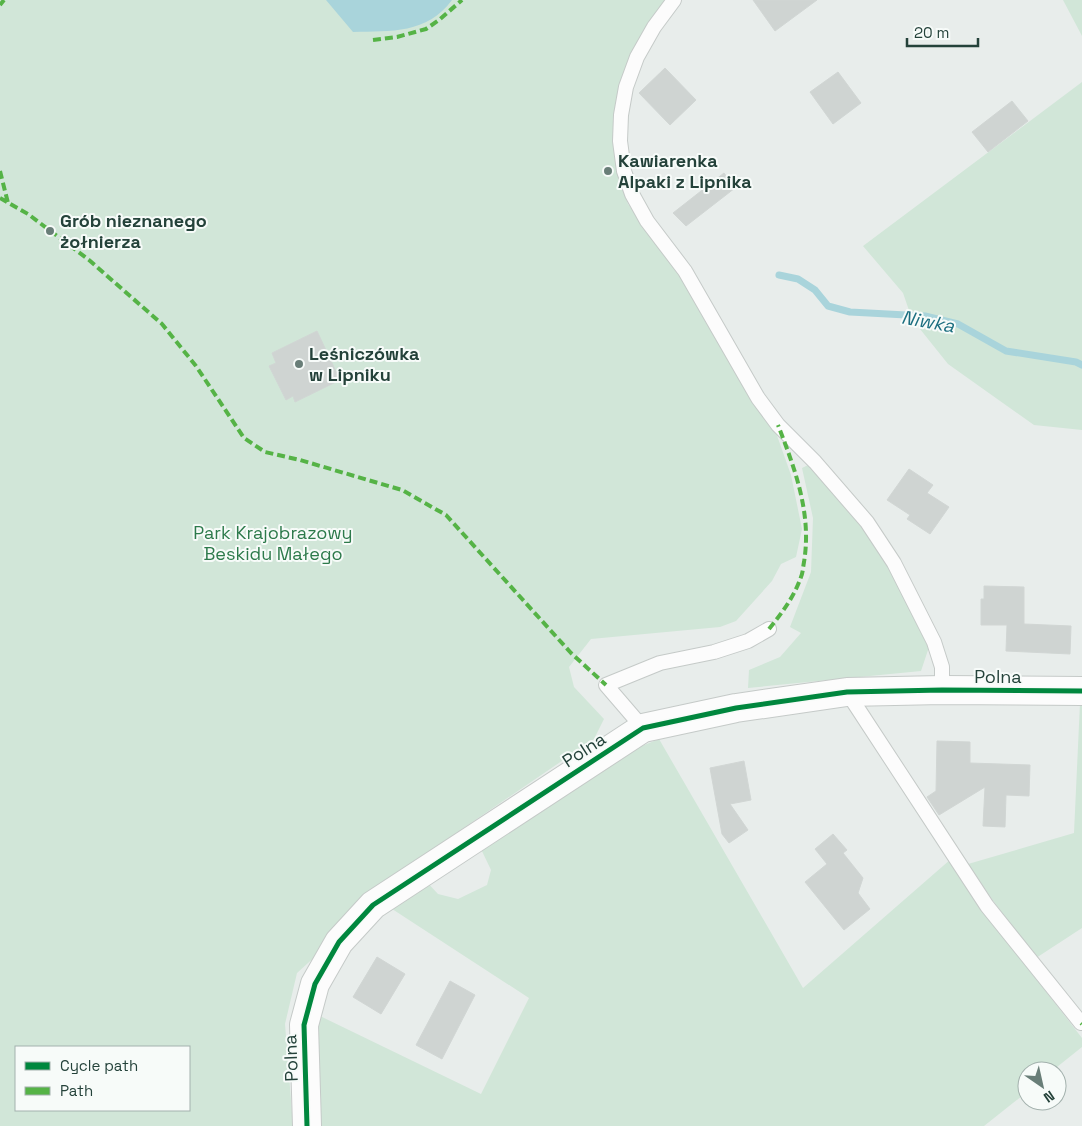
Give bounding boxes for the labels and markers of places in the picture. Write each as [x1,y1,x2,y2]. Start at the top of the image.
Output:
place label: Kawiarenka Alpaki z Lipnika [618,149,752,193]
marker: Kawiarenka Alpaki z Lipnika [602,165,614,177]
place label: Grób nieznanego żołnierza [60,209,207,253]
marker: Grób nieznanego żołnierza [44,225,56,237]
place label: Leśniczówka w Lipniku [309,342,420,386]
marker: Leśniczówka w Lipniku [293,358,305,370]

